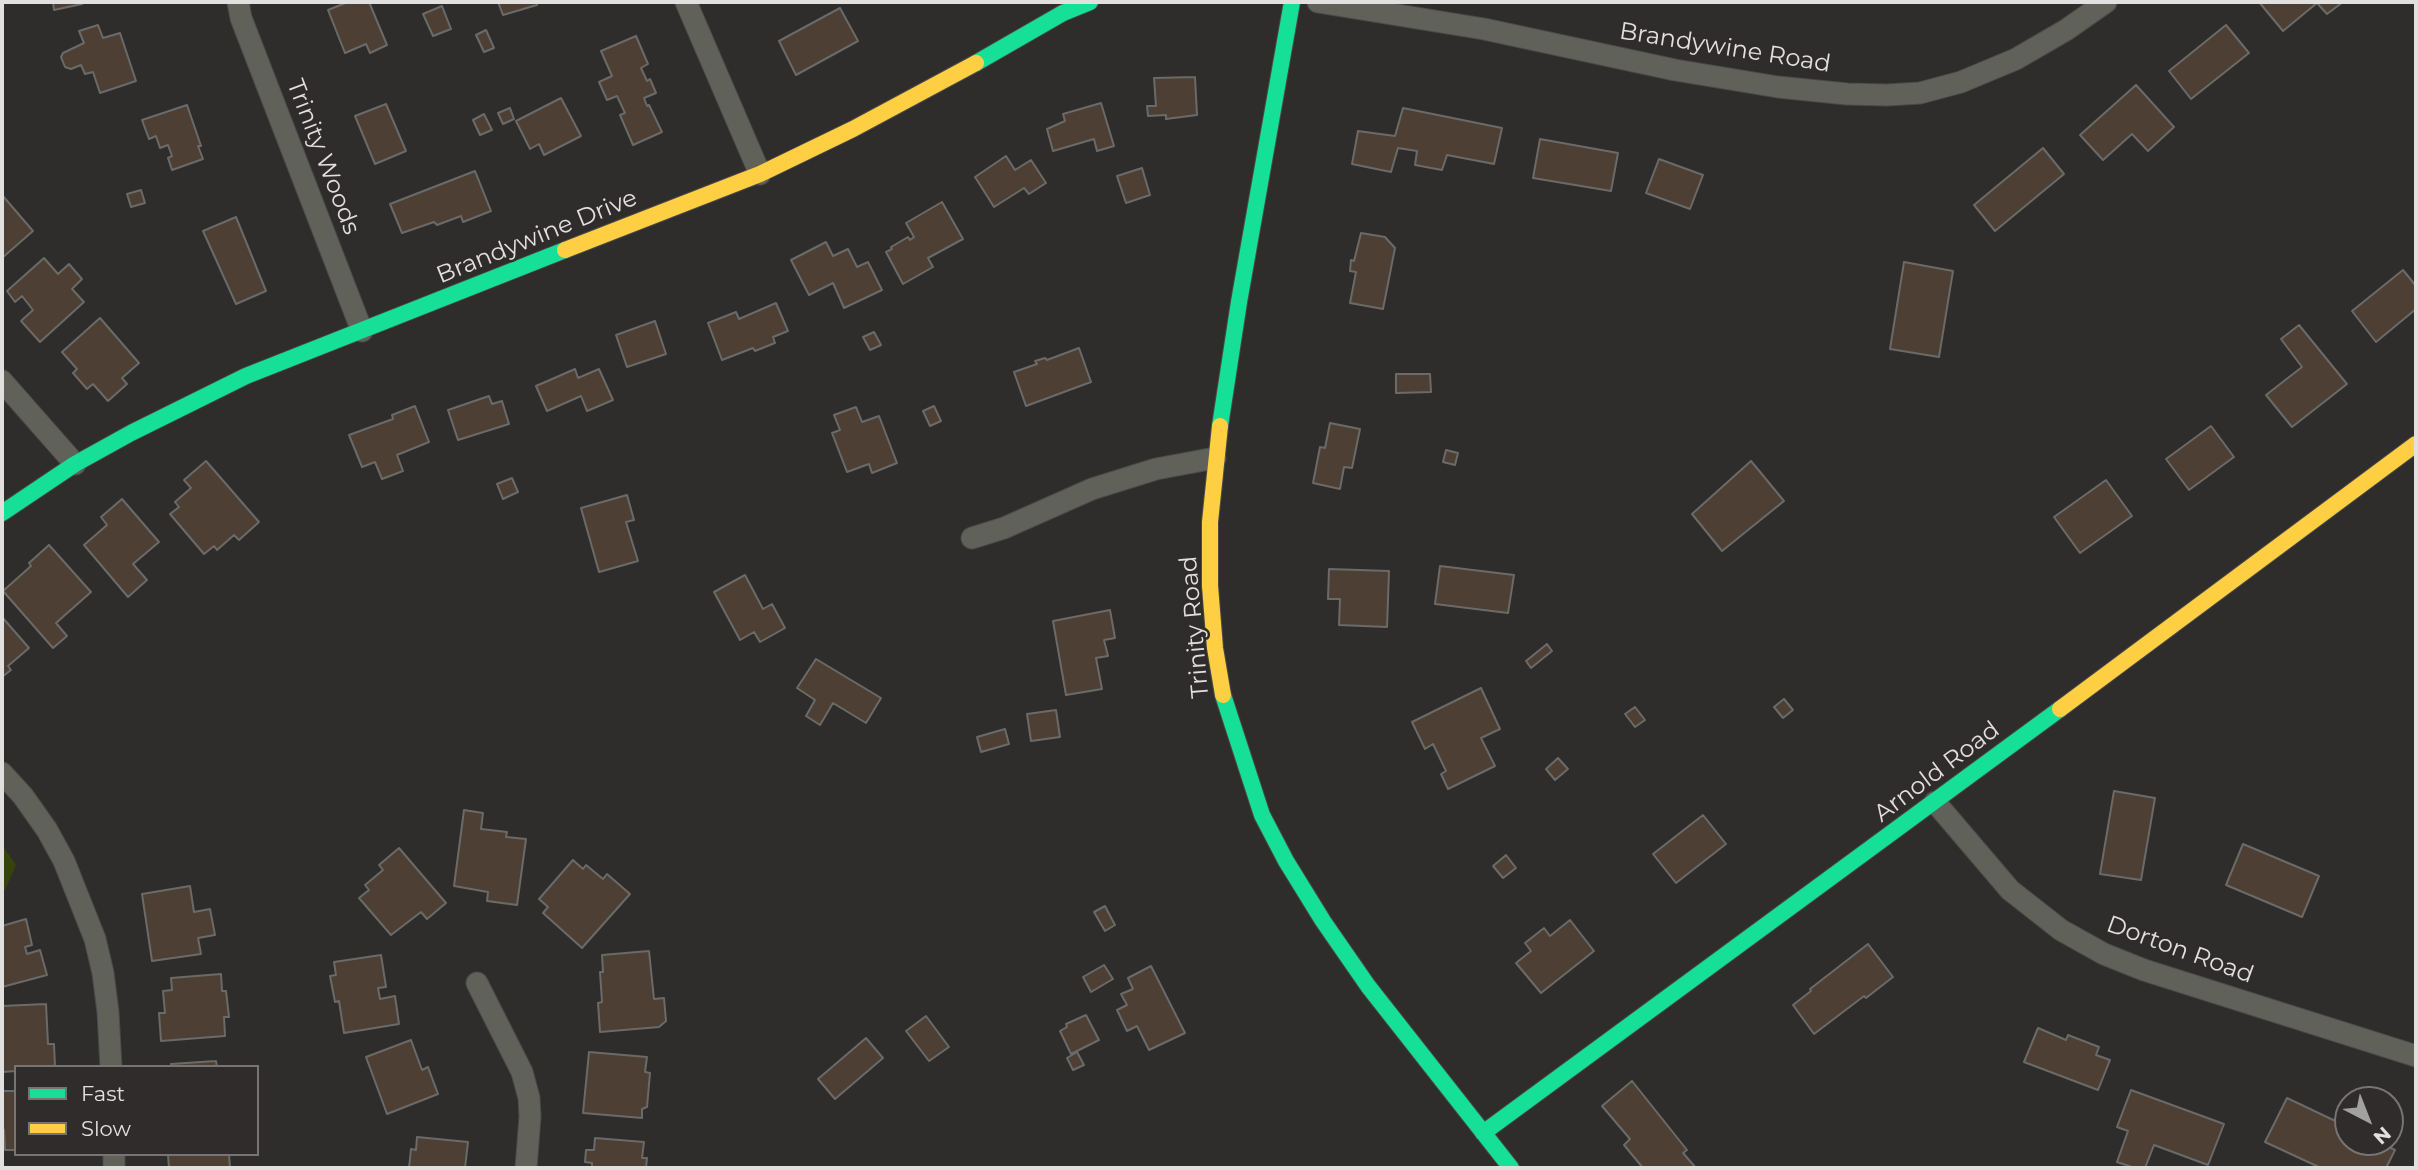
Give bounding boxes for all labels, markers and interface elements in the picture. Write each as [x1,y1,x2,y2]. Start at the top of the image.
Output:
street label: Brandywine Road [1617,17,1833,79]
street label: Trinity Woods [280,76,366,238]
street label: Brandywine Drive [433,184,641,290]
street label: Trinity Road [1174,555,1216,699]
street label: Arnold Road [1869,715,2005,829]
street label: Dorton Road [2103,910,2257,990]
legend [14,1065,259,1156]
text: Fast [81,1081,125,1106]
north arrow [2334,1086,2404,1156]
text: Slow [81,1116,131,1141]
text: N [2369,1122,2395,1149]

